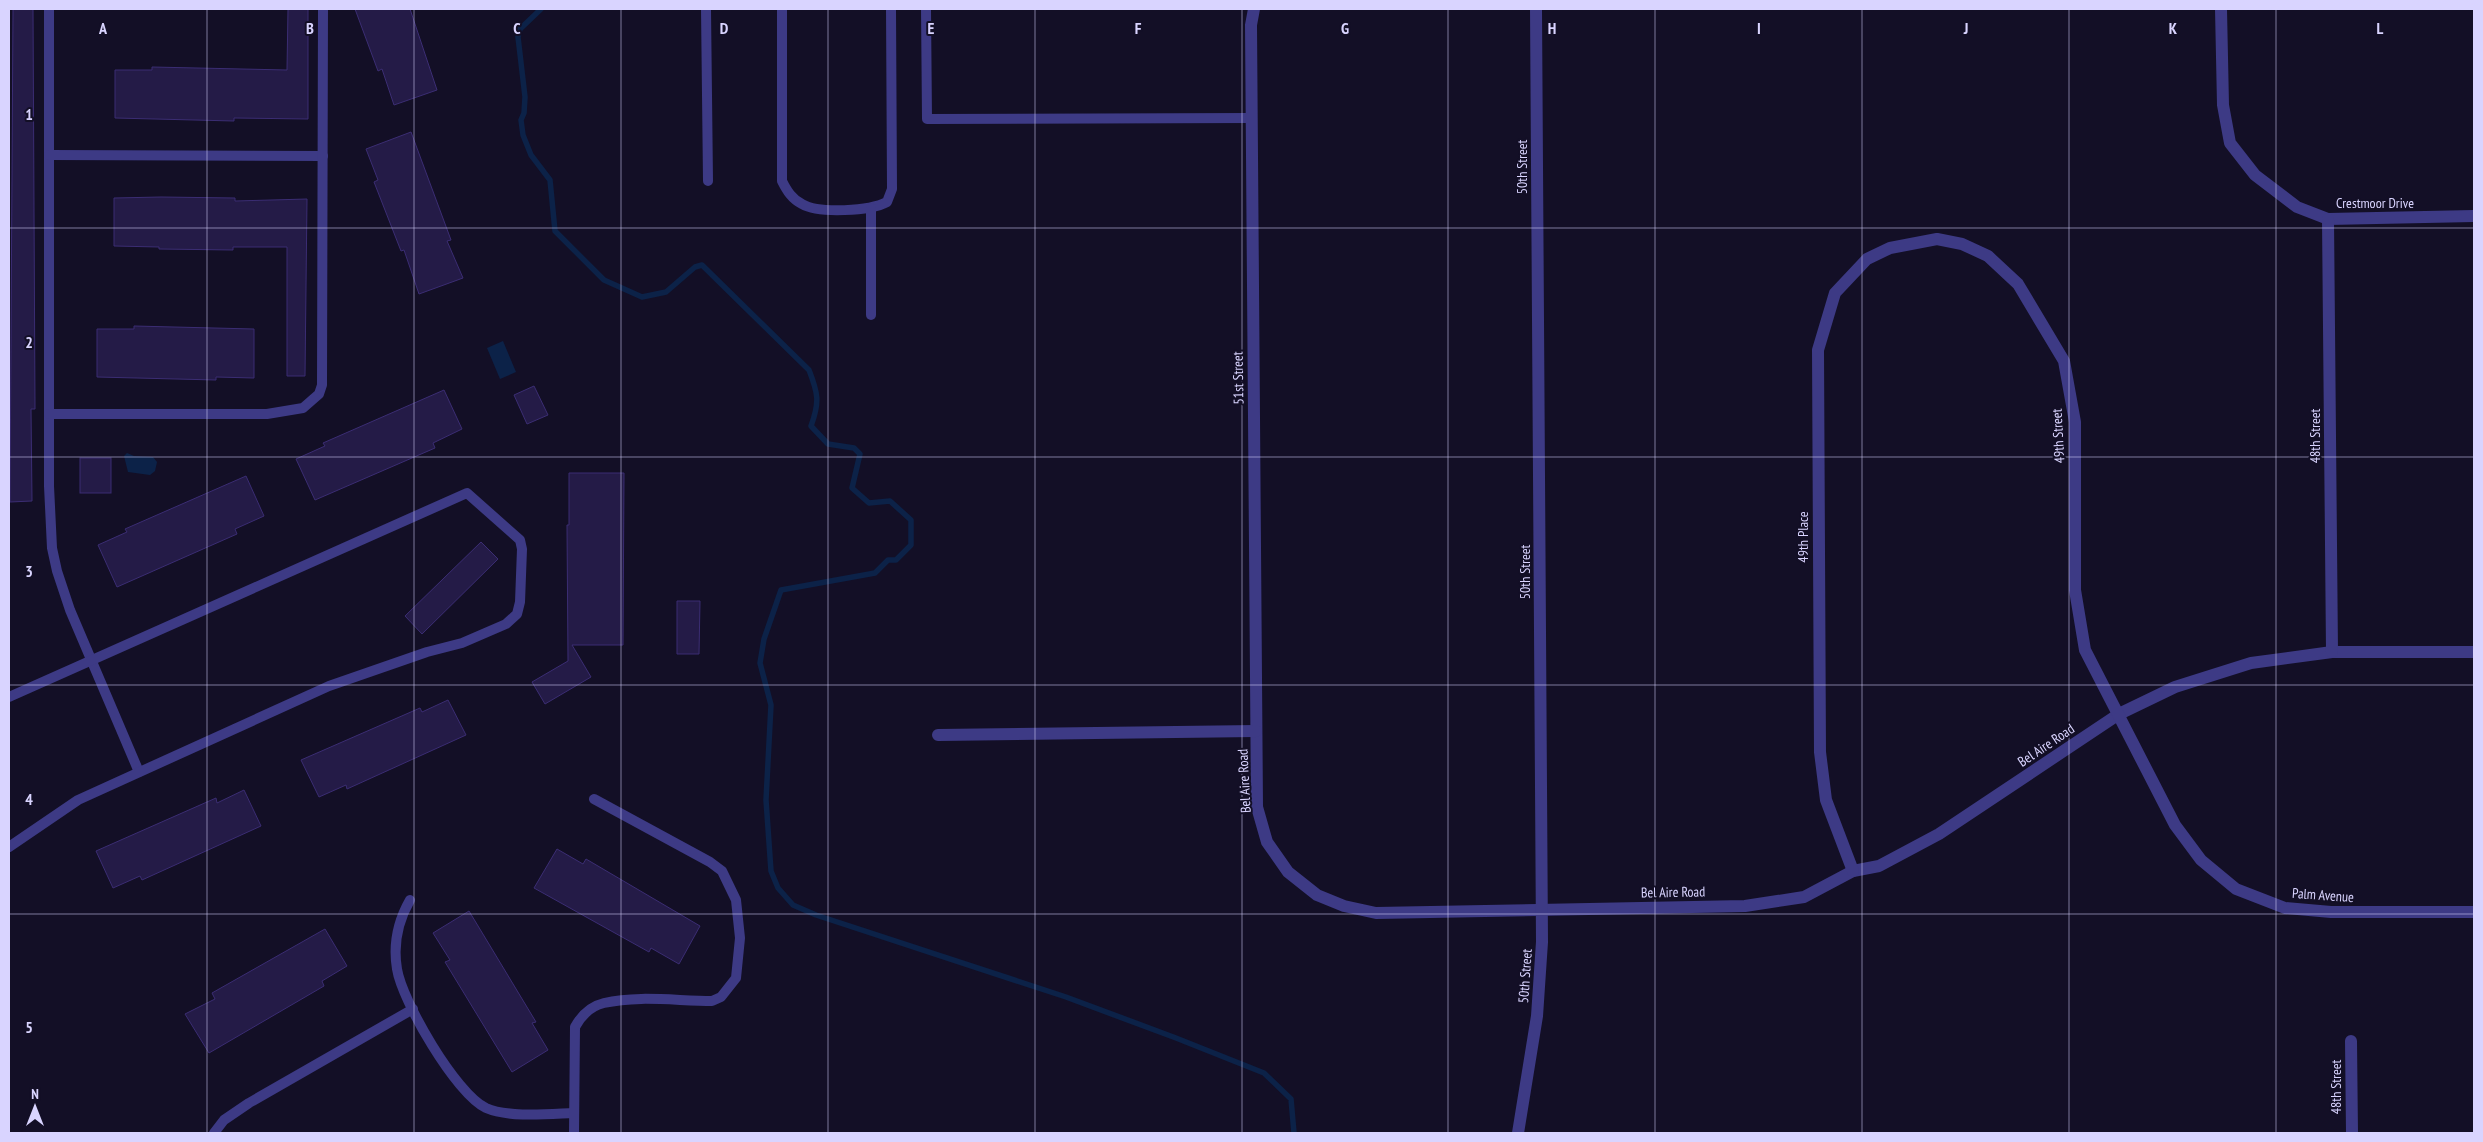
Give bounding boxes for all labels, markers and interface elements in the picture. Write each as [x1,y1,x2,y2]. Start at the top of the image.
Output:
text: A [98,18,108,38]
text: B [306,18,314,38]
text: C [513,18,521,38]
text: D [720,18,729,38]
text: E [928,18,935,38]
text: F [1135,18,1142,38]
text: G [1341,18,1349,38]
text: H [1548,18,1556,38]
text: I [1757,18,1761,38]
text: J [1963,18,1968,38]
text: K [2169,18,2178,38]
text: L [2377,18,2384,38]
text: 1 [25,104,33,124]
street label: 50th Street [1513,140,1531,194]
street label: Crestmoor Drive [2336,194,2414,212]
text: 2 [25,332,33,352]
street label: 51st Street [1229,351,1247,405]
street label: 49th Street [2048,408,2068,464]
street label: 48th Street [2306,409,2324,463]
street label: 49th Place [1794,511,1812,563]
street label: 50th Street [1516,545,1534,599]
text: 3 [25,561,33,581]
street label: Bel Aire Road [2014,720,2078,770]
street label: Bel Aire Road [1233,748,1255,814]
text: 4 [25,789,33,809]
street label: Bel Aire Road [1641,882,1705,902]
street label: Palm Avenue [2291,884,2355,906]
street label: 50th Street [1514,948,1536,1004]
text: 5 [25,1017,33,1037]
street label: 48th Street [2327,1060,2345,1114]
north arrow [10,1082,60,1132]
text: N [31,1085,39,1103]

